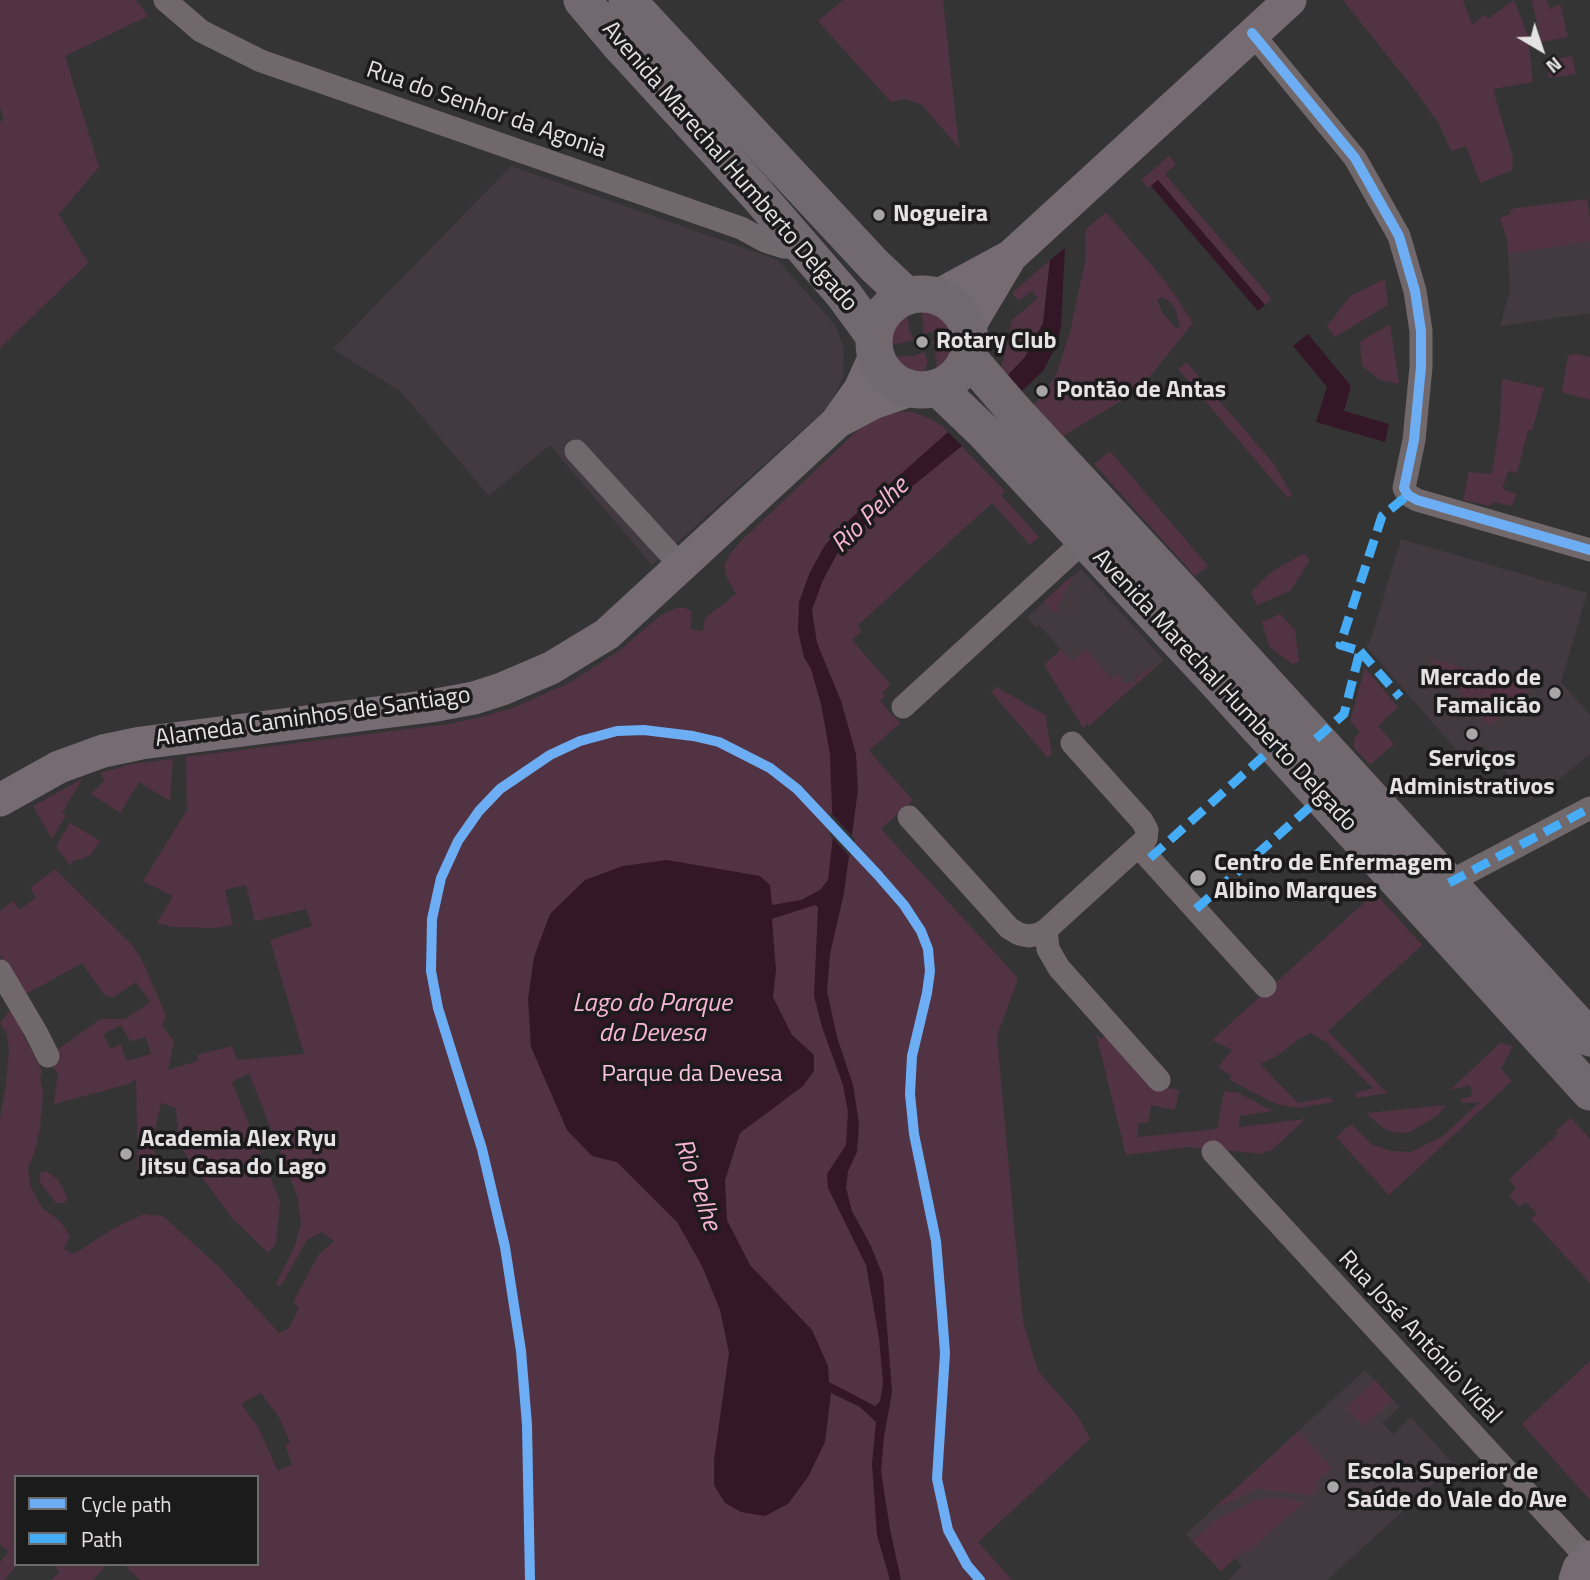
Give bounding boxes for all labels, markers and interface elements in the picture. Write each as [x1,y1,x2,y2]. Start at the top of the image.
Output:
north arrow [1506,14,1576,84]
street label: Avenida Marechal Humberto Delgado [595,16,863,318]
text: N [1540,50,1569,81]
street label: Rua do Senhor da Agonia [362,56,610,166]
place label: Nogueira [893,201,988,229]
marker: Nogueira [871,207,887,223]
place label: Rotary Club [936,328,1057,356]
marker: Rotary Club [914,334,930,350]
place label: Pontão de Antas [1056,377,1226,405]
marker: Pontão de Antas [1034,383,1050,399]
water label: Rio Pelhe [826,472,916,560]
street label: Avenida Marechal Humberto Delgado [1085,544,1363,838]
place label: Mercado de Famalicão [1420,665,1541,721]
street label: Alameda Caminhos de Santiago [154,682,472,754]
marker: Mercado de Famalicão [1547,685,1563,701]
marker: Serviços Administrativos [1464,726,1480,742]
place label: Serviços Administrativos [1389,746,1555,802]
place label: Centro de Enfermagem Albino Marques [1214,850,1453,906]
marker: Centro de Enfermagem Albino Marques [1188,868,1208,888]
water label: Lago do Parque da Devesa [572,989,732,1050]
park label: Parque da Devesa [602,1061,782,1089]
place label: Academia Alex Ryu Jitsu Casa do Lago [140,1126,337,1182]
water label: Rio Pelhe [666,1135,726,1235]
marker: Academia Alex Ryu Jitsu Casa do Lago [118,1146,134,1162]
street label: Rua José António Vidal [1331,1245,1507,1431]
place label: Escola Superior de Saúde do Vale do Ave [1347,1459,1567,1515]
legend [14,1475,259,1566]
marker: Escola Superior de Saúde do Vale do Ave [1325,1479,1341,1495]
text: Cycle path [81,1488,172,1520]
text: Path [81,1523,123,1555]

